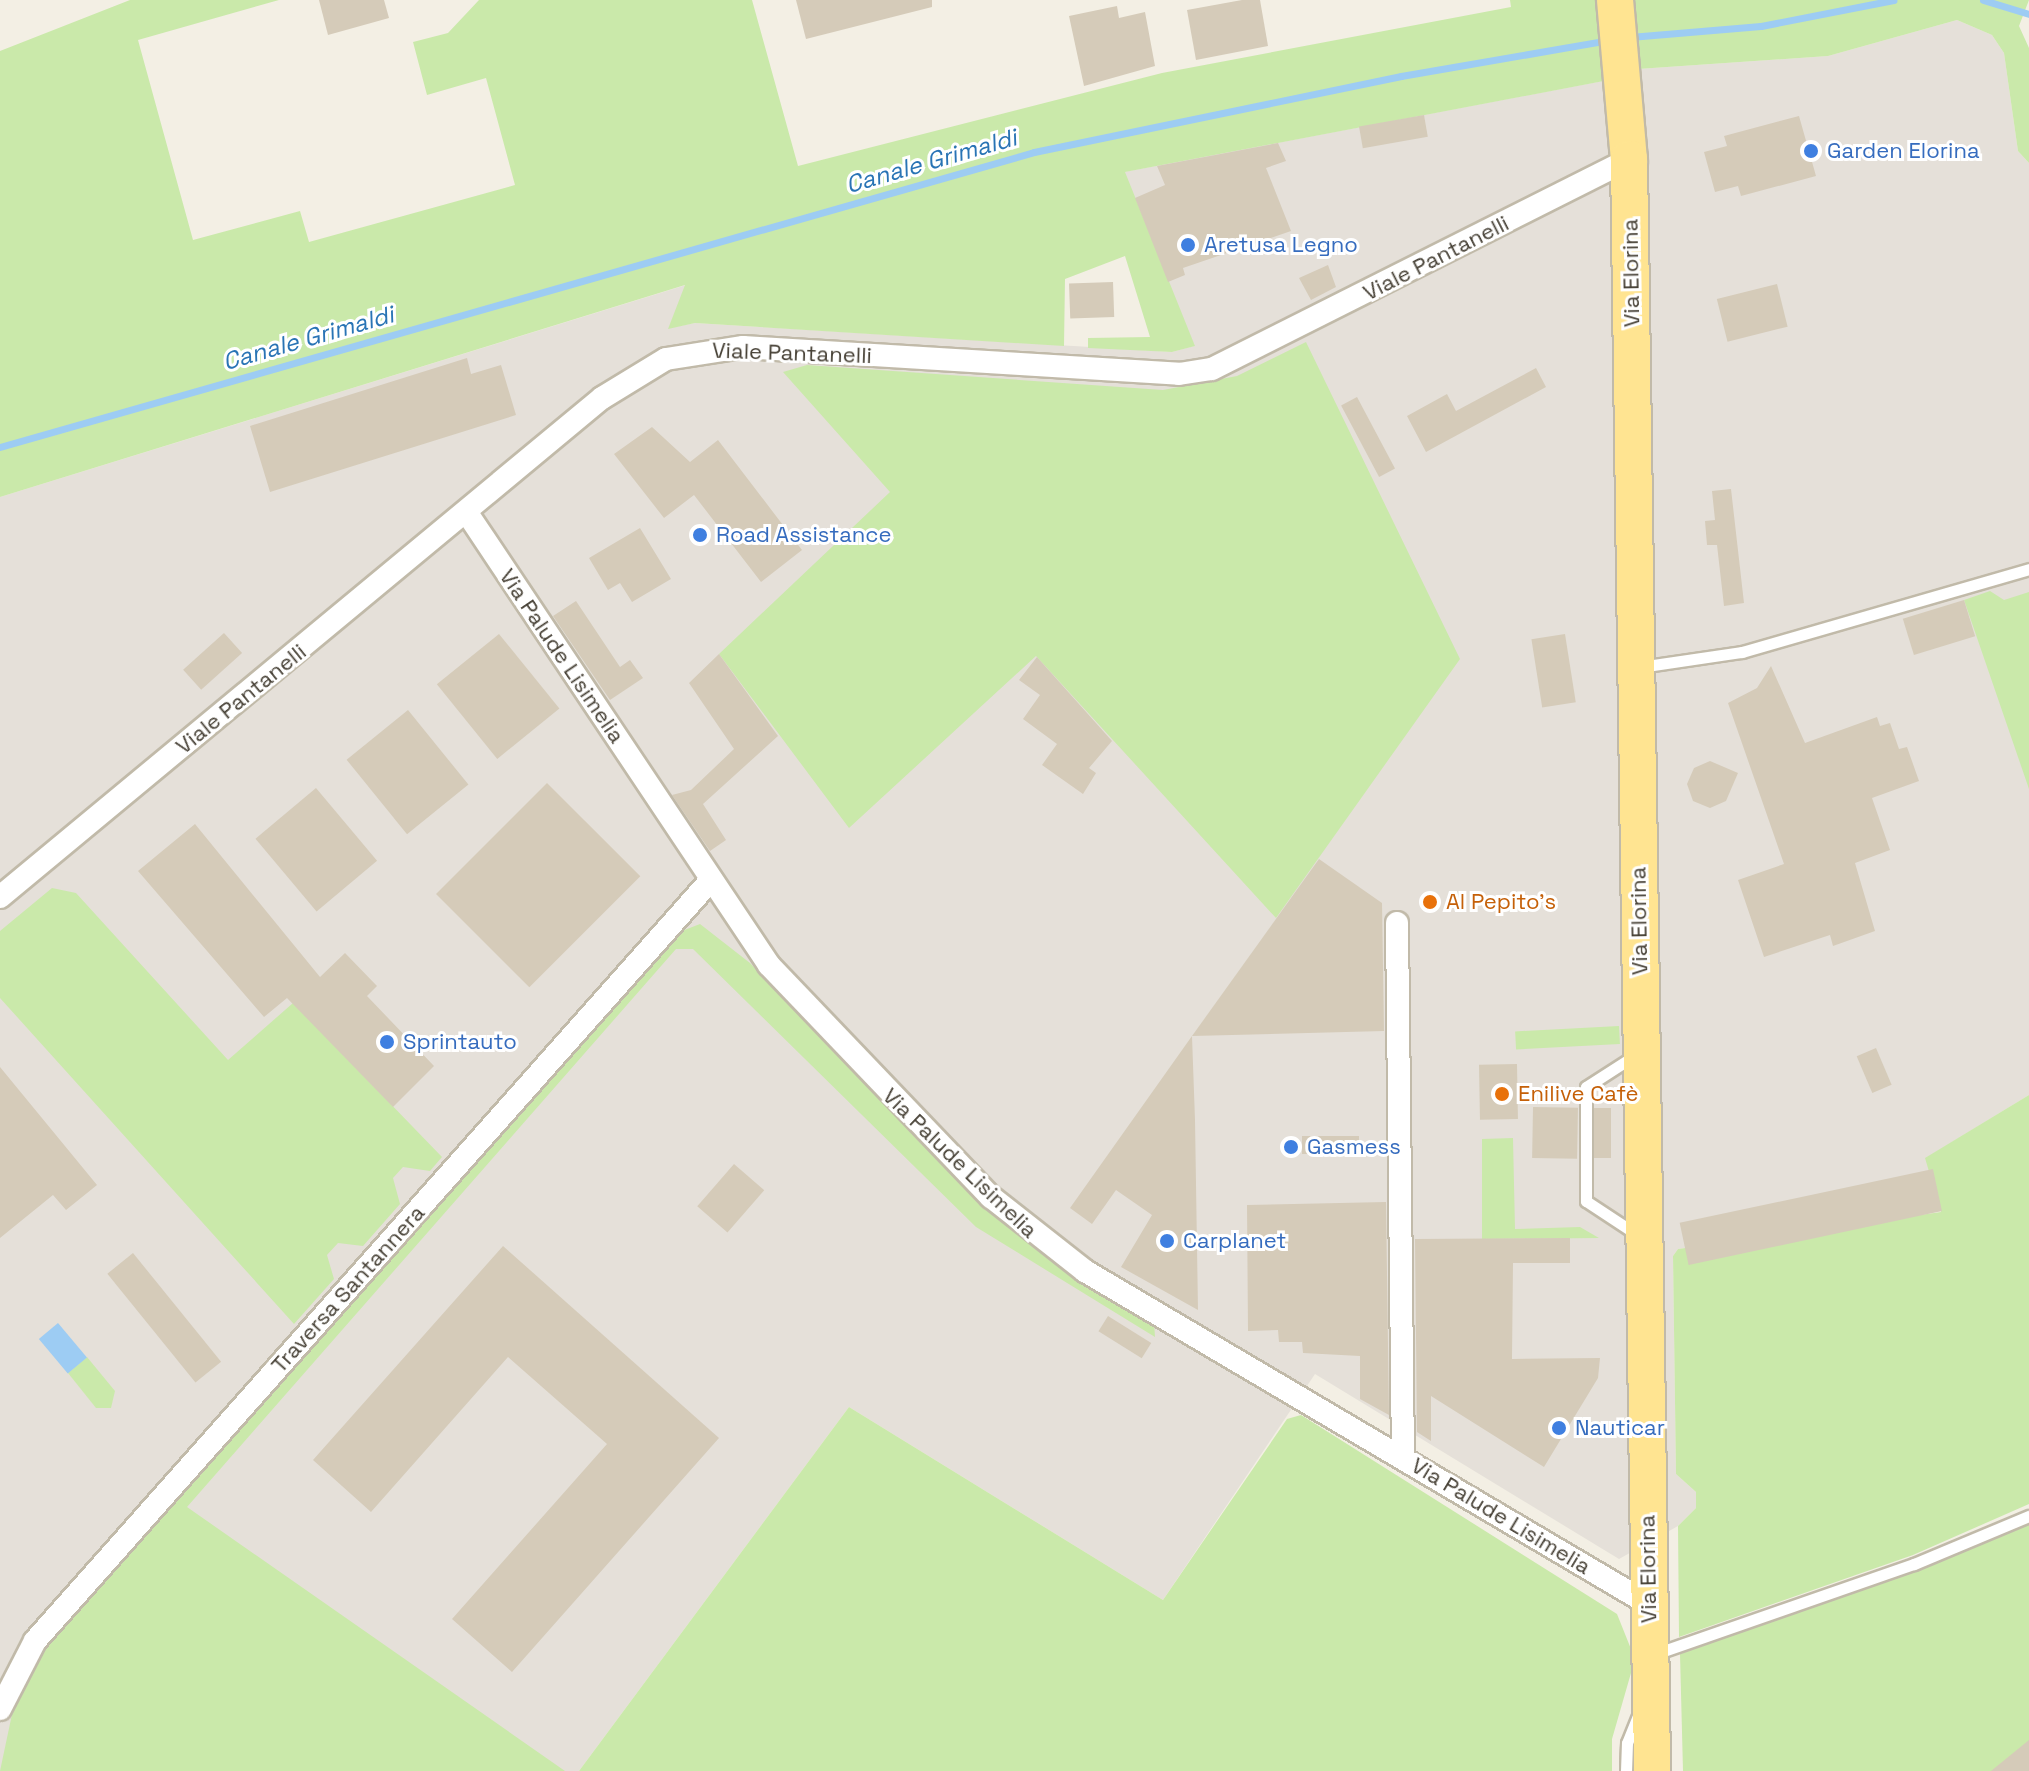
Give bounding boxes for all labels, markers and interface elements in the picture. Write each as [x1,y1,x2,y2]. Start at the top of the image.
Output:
water label: Canale Grimaldi [842,123,1020,199]
place label: Garden Elorina [1827,138,1980,164]
marker: Garden Elorina [1802,142,1820,160]
street label: Viale Pantanelli [1359,210,1513,306]
street label: Via Elorina [1617,219,1645,327]
place label: Aretusa Legno [1204,232,1358,258]
marker: Aretusa Legno [1179,236,1197,254]
water label: Canale Grimaldi [219,300,397,376]
street label: Viale Pantanelli [712,337,872,369]
place label: Road Assistance [716,522,892,548]
marker: Road Assistance [691,526,709,544]
street label: Via Palude Lisimelia [494,564,630,748]
street label: Viale Pantanelli [171,638,311,760]
street label: Via Elorina [1625,867,1653,975]
place label: Al Pepito's [1446,889,1556,915]
marker: Al Pepito's [1421,893,1439,911]
place label: Sprintauto [403,1029,517,1055]
marker: Sprintauto [378,1033,396,1051]
place label: Enilive Cafè [1518,1081,1638,1107]
street label: Via Palude Lisimelia [877,1083,1043,1243]
marker: Enilive Cafè [1493,1085,1511,1103]
place label: Gasmess [1307,1134,1401,1160]
marker: Gasmess [1282,1138,1300,1156]
street label: Traversa Santannera [266,1200,430,1378]
place label: Carplanet [1183,1228,1286,1254]
marker: Carplanet [1158,1232,1176,1250]
place label: Nauticar [1575,1415,1665,1441]
marker: Nauticar [1550,1419,1568,1437]
street label: Via Palude Lisimelia [1407,1452,1595,1580]
street label: Via Elorina [1634,1515,1662,1623]

